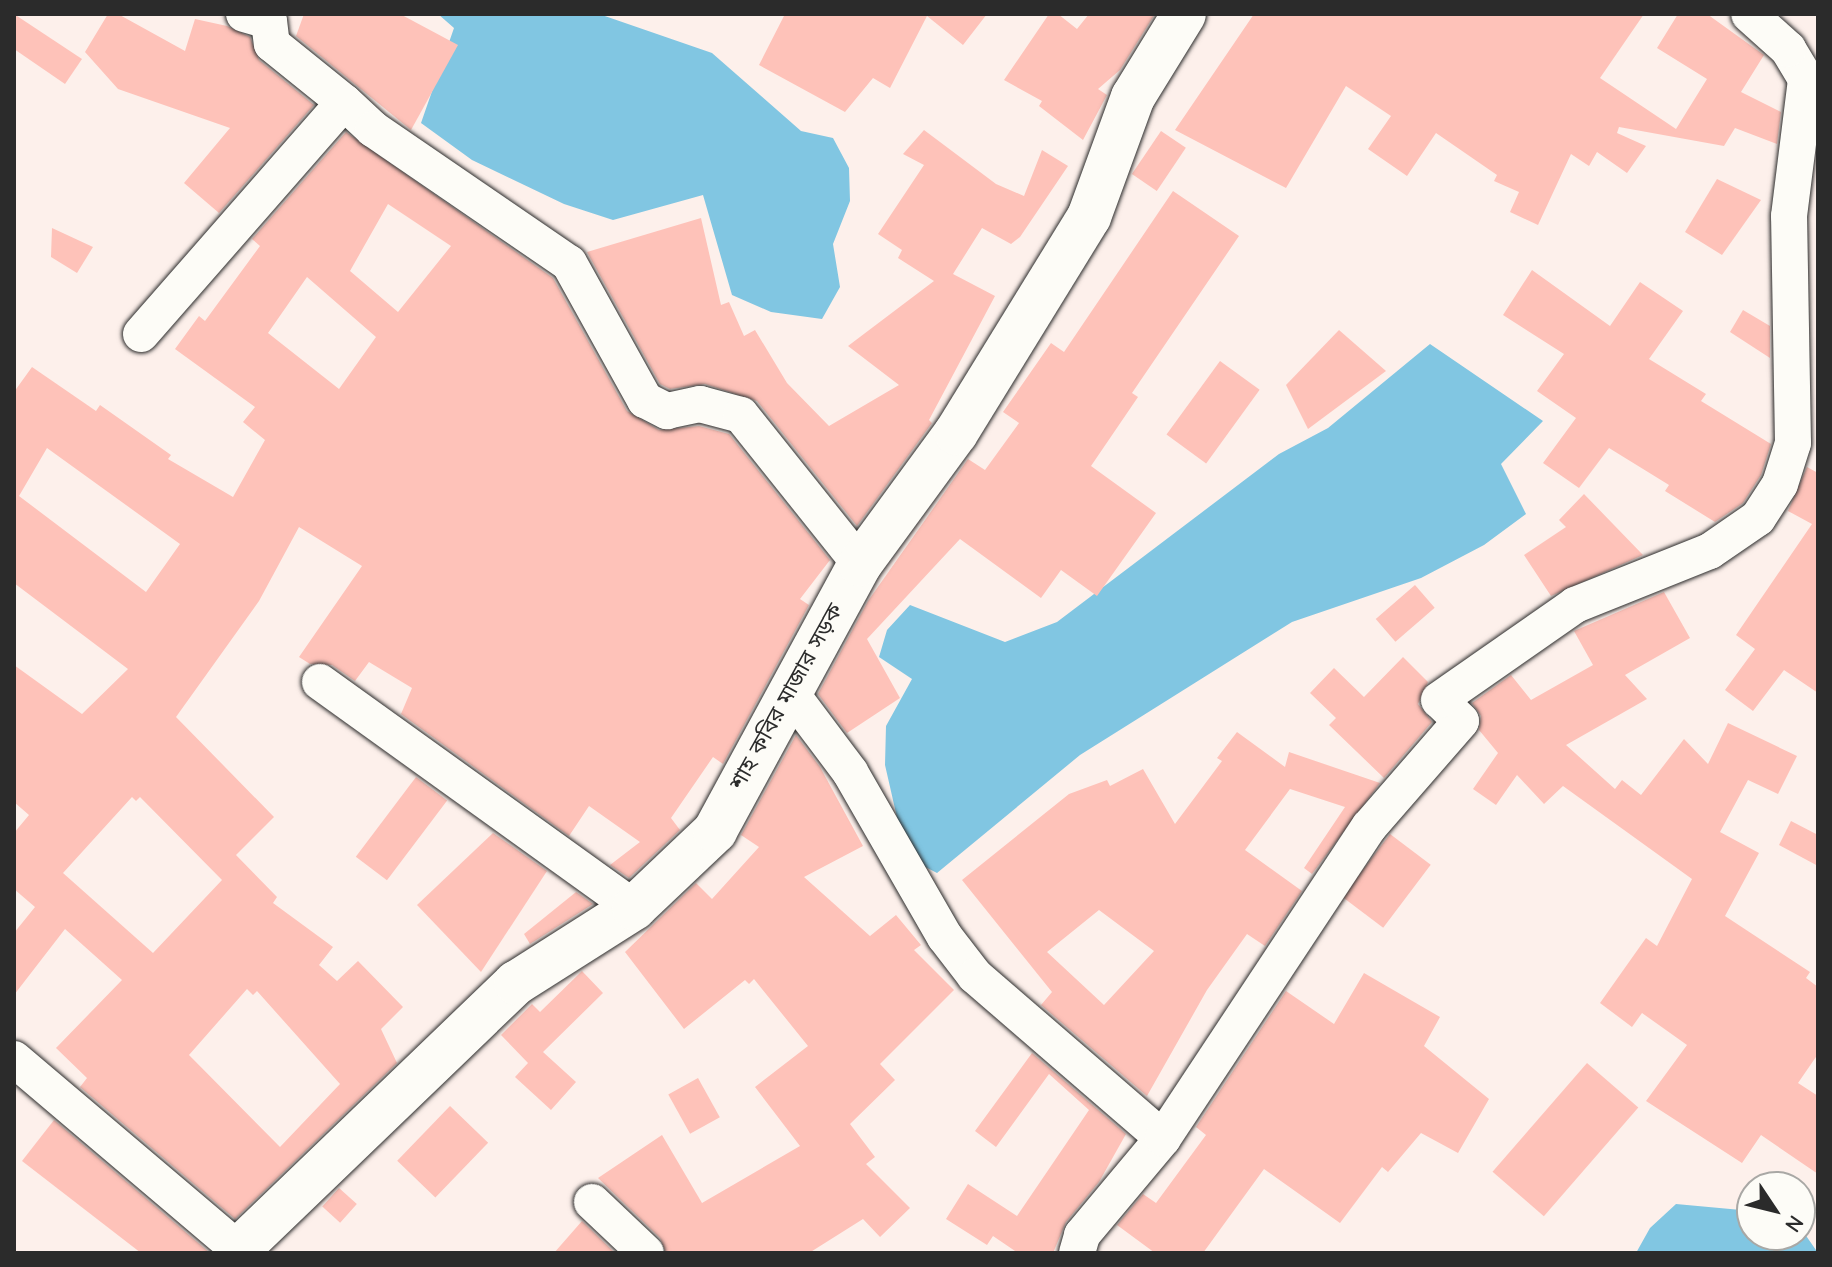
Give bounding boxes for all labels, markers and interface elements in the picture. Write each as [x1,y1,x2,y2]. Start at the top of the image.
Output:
street label: শাহ কবির মাজার সড়ক [725,599,849,795]
north arrow [1736,1171,1816,1251]
text: N [1779,1210,1809,1237]

